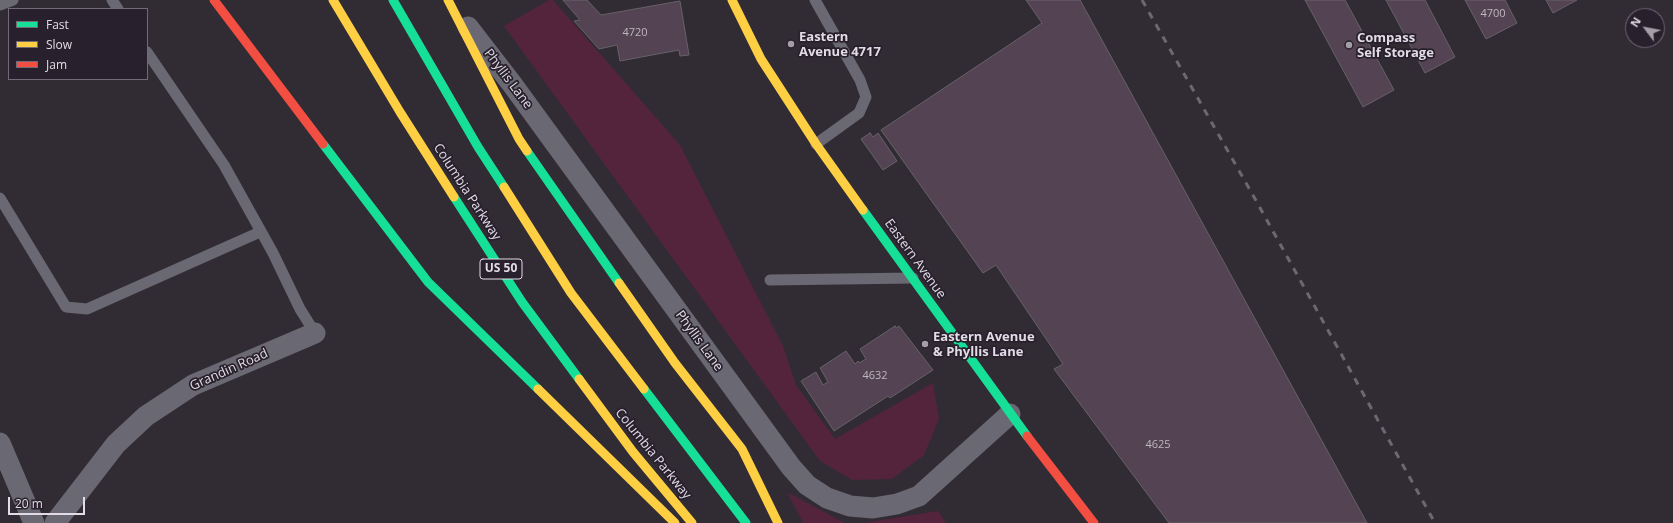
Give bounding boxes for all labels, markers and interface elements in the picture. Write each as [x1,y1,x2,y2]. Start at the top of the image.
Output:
house number: 4700 [1480,7,1506,21]
legend [8,8,148,80]
north arrow [1625,8,1665,48]
text: N [1627,14,1644,30]
text: Fast [46,16,69,33]
house number: 4720 [622,26,648,40]
place label: Eastern Avenue 4717 [799,29,881,60]
place label: Compass Self Storage [1357,30,1434,61]
text: Slow [46,36,72,53]
marker: Eastern Avenue 4717 [786,39,796,49]
marker: Compass Self Storage [1344,40,1354,50]
street label: Phyllis Lane [480,46,536,112]
text: Jam [46,56,67,73]
street label: Columbia Parkway [430,141,504,243]
street label: Eastern Avenue [881,216,949,302]
road number: US 50 [480,259,522,279]
street label: Phyllis Lane [672,308,726,374]
place label: Eastern Avenue & Phyllis Lane [933,329,1035,360]
marker: Eastern Avenue & Phyllis Lane [920,339,930,349]
street label: Grandin Road [188,346,270,394]
house number: 4632 [862,369,888,383]
street label: Columbia Parkway [612,406,694,502]
house number: 4625 [1145,438,1171,452]
scale bar [10,489,87,515]
text: 20 m [15,495,43,512]

